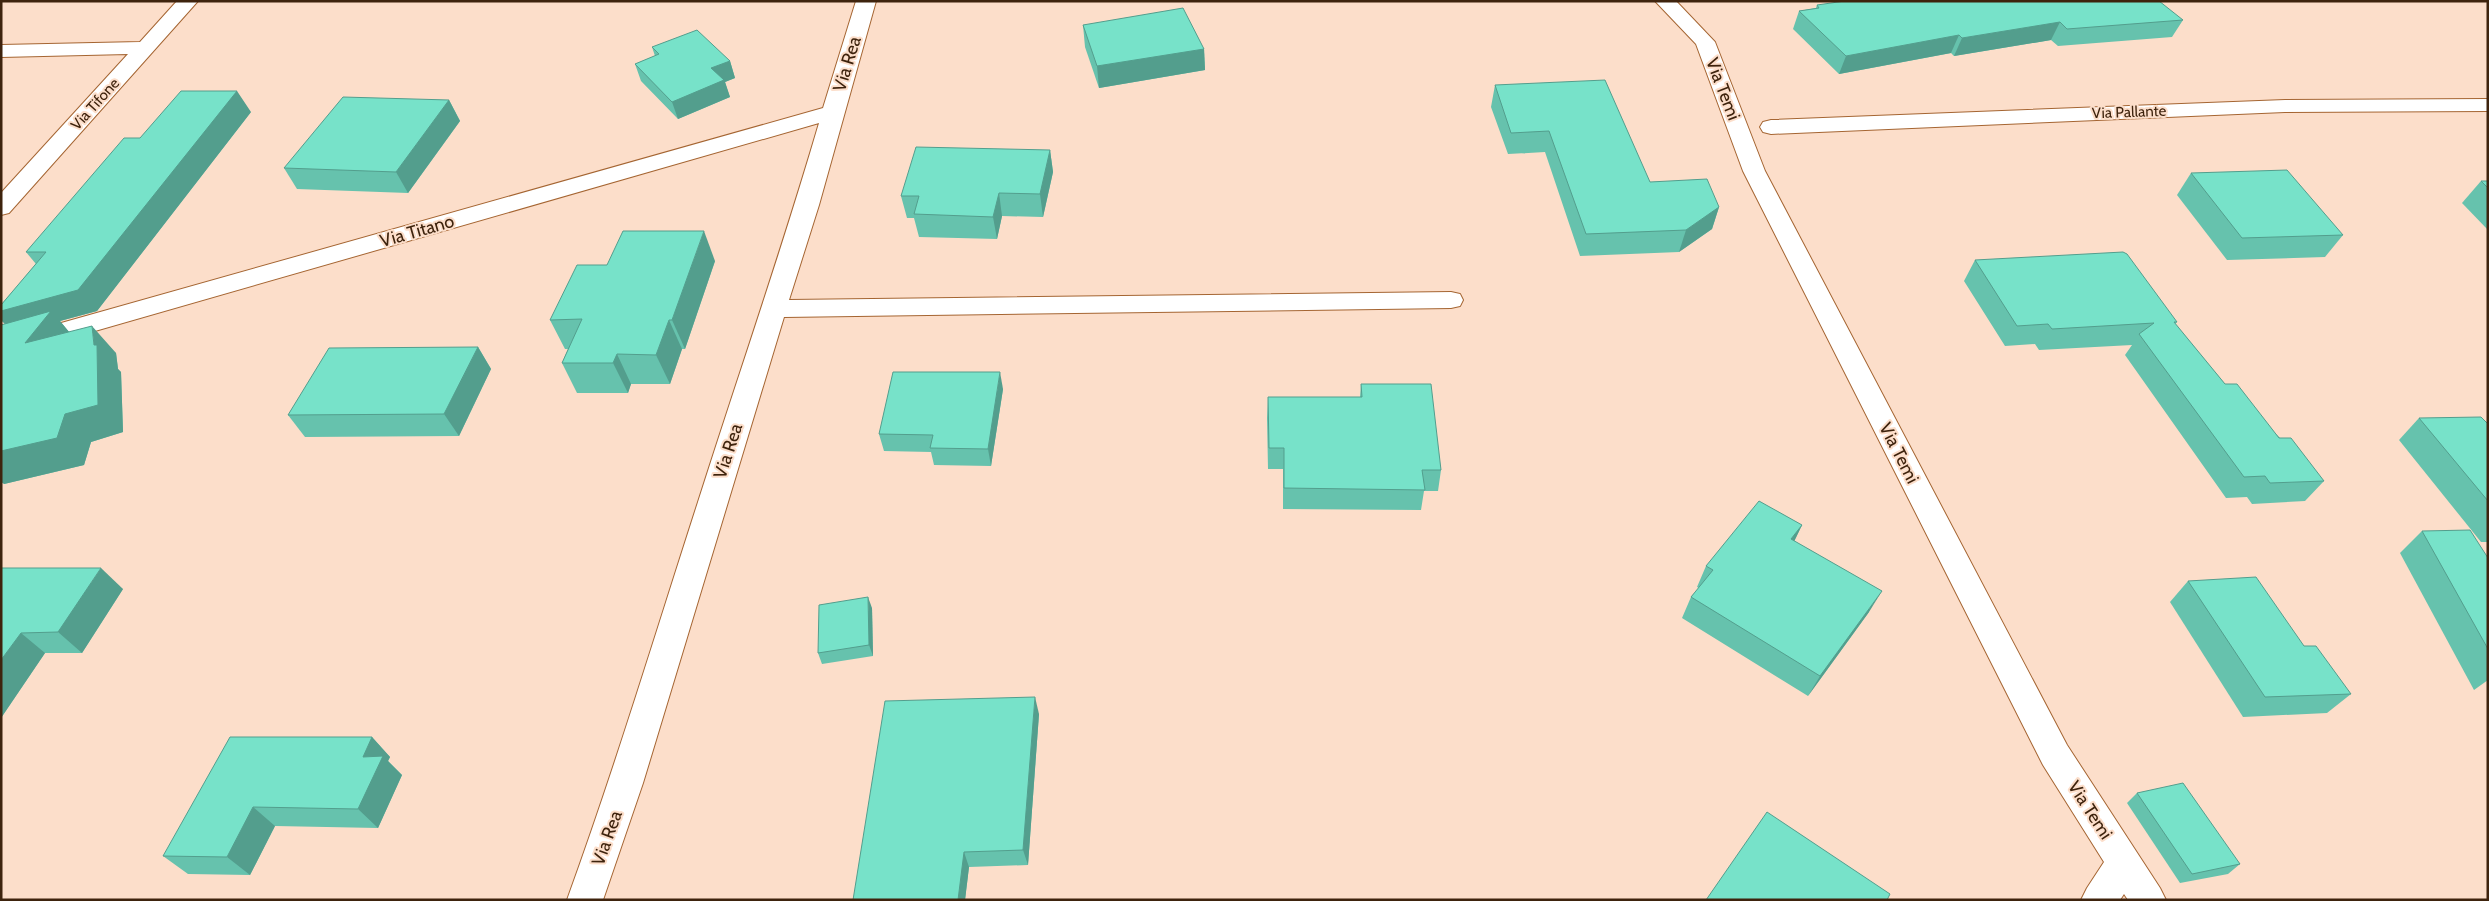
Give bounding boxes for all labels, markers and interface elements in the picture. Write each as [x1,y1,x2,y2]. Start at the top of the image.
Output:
street label: Via Rea [828,33,866,94]
street label: Via Temi [1701,55,1745,123]
street label: Via Tifone [67,74,123,134]
street label: Via Pallante [2092,102,2167,122]
street label: Via Titano [377,210,457,252]
street label: Via Temi [1874,419,1924,487]
street label: Via Rea [709,420,747,481]
street label: Via Temi [2063,777,2117,843]
street label: Via Rea [587,807,627,868]

